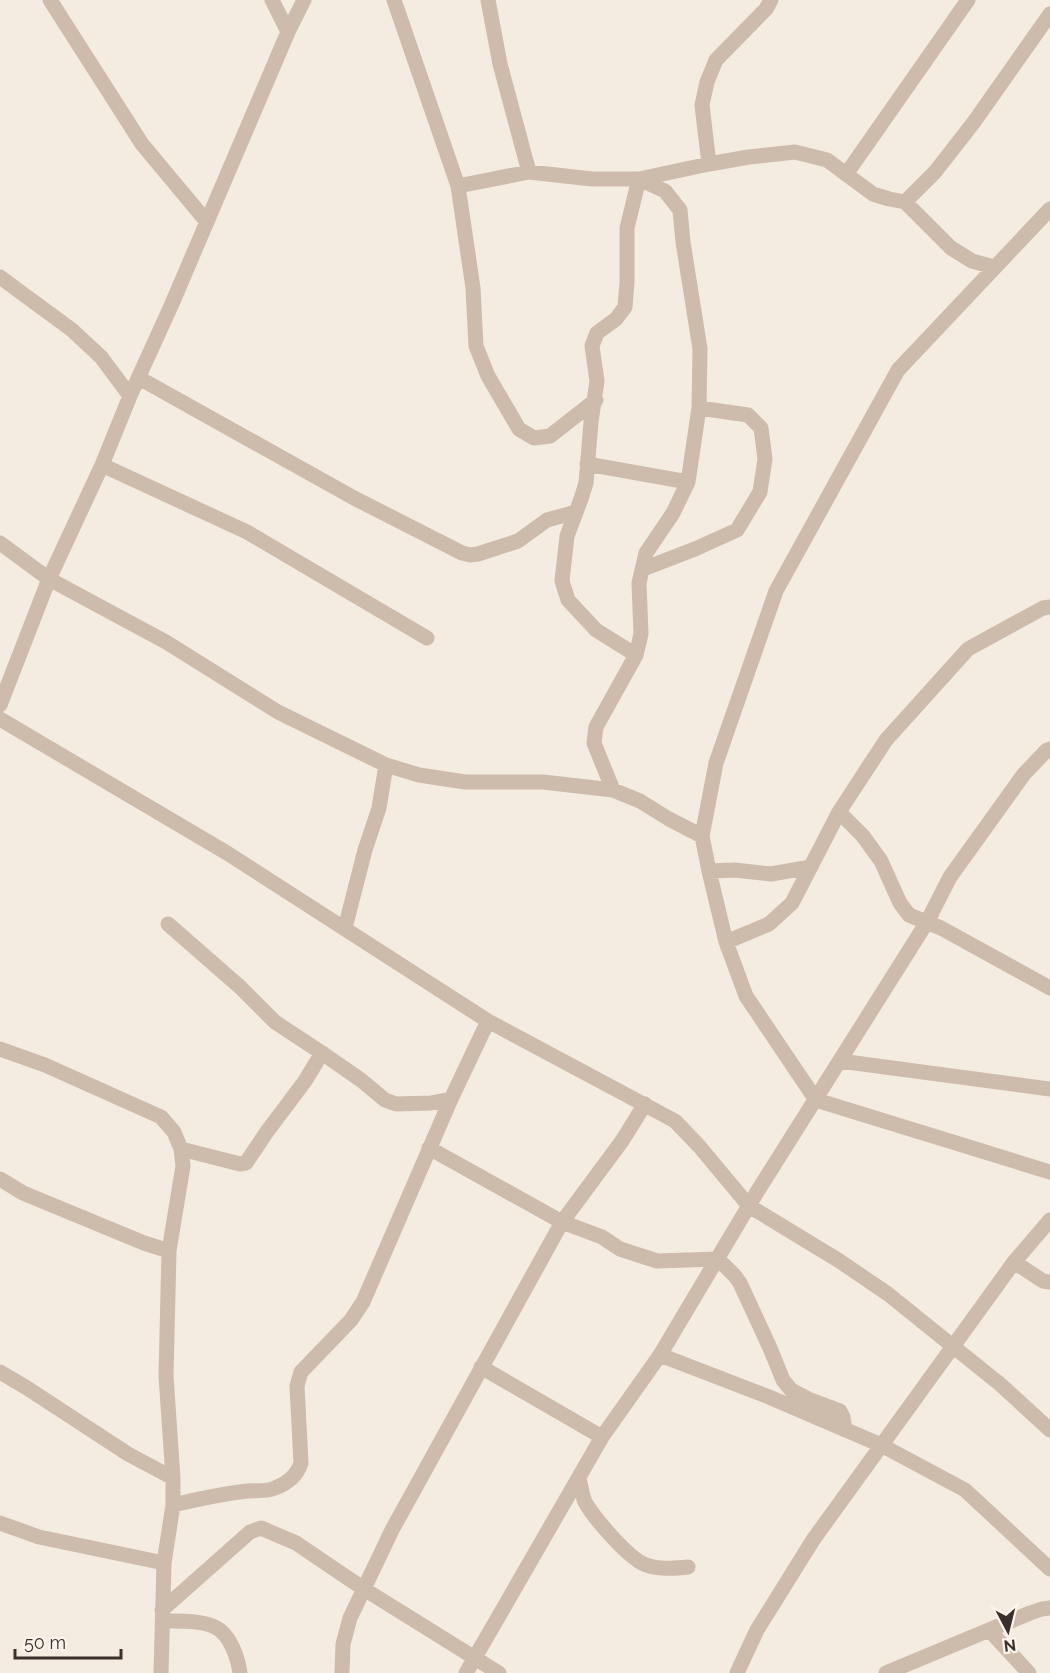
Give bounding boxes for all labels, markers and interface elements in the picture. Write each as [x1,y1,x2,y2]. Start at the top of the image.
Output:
north arrow [978,1601,1038,1661]
scale bar [15,1622,122,1660]
text: 50 m [24,1632,66,1653]
text: N [1003,1635,1017,1656]

